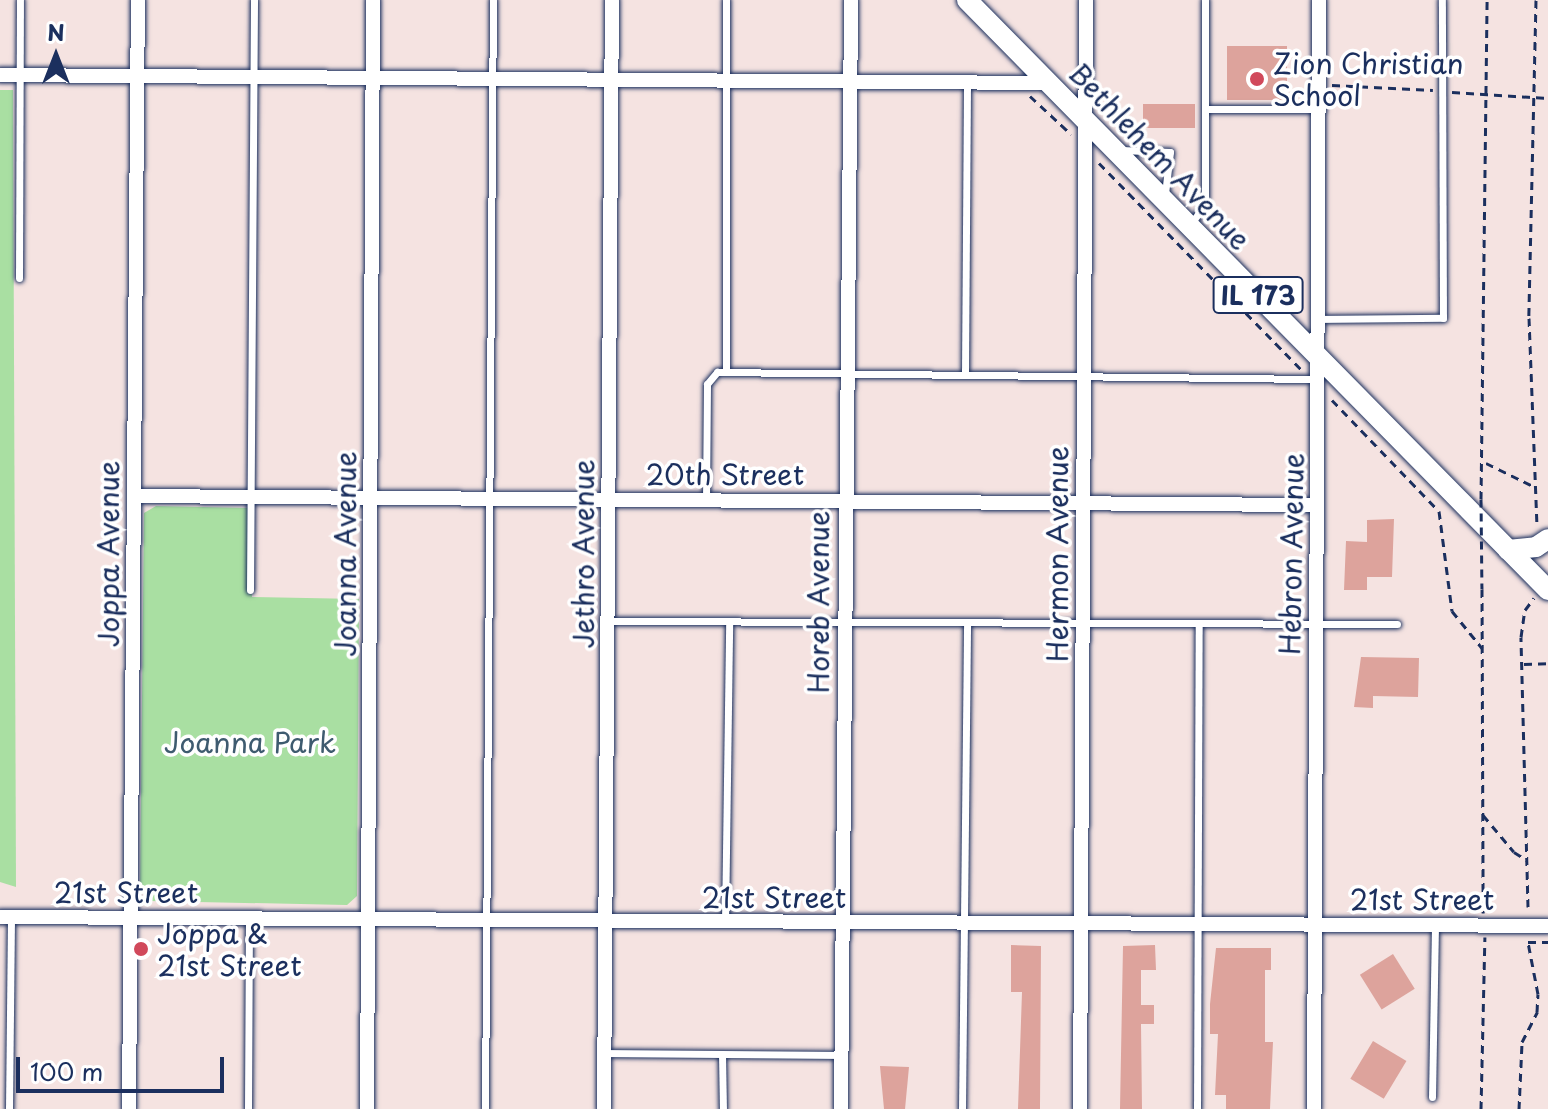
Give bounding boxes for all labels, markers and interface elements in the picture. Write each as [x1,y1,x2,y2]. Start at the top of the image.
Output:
text: N [47,15,65,48]
north arrow [16,16,96,96]
place label: Zion Christian School [1273,46,1464,112]
street label: Bethlehem Avenue [1063,56,1257,256]
marker: Zion Christian School [1248,70,1266,88]
road number: IL 173 [1210,273,1306,317]
street label: Hermon Avenue [1040,447,1074,661]
street label: Joanna Avenue [328,452,362,656]
street label: Hebron Avenue [1272,453,1310,655]
street label: 20th Street [645,457,805,491]
street label: Jethro Avenue [566,458,600,650]
street label: Joppa Avenue [91,461,125,647]
street label: Horeb Avenue [801,509,835,695]
park label: Joanna Park [164,725,336,759]
street label: 21st Street [52,875,200,909]
street label: 21st Street [700,880,848,914]
street label: 21st Street [1348,882,1496,916]
place label: Joppa & 21st Street [157,916,306,982]
marker: Joppa & 21st Street [132,940,150,958]
scale bar [20,1041,228,1091]
text: 100 m [30,1053,103,1089]

